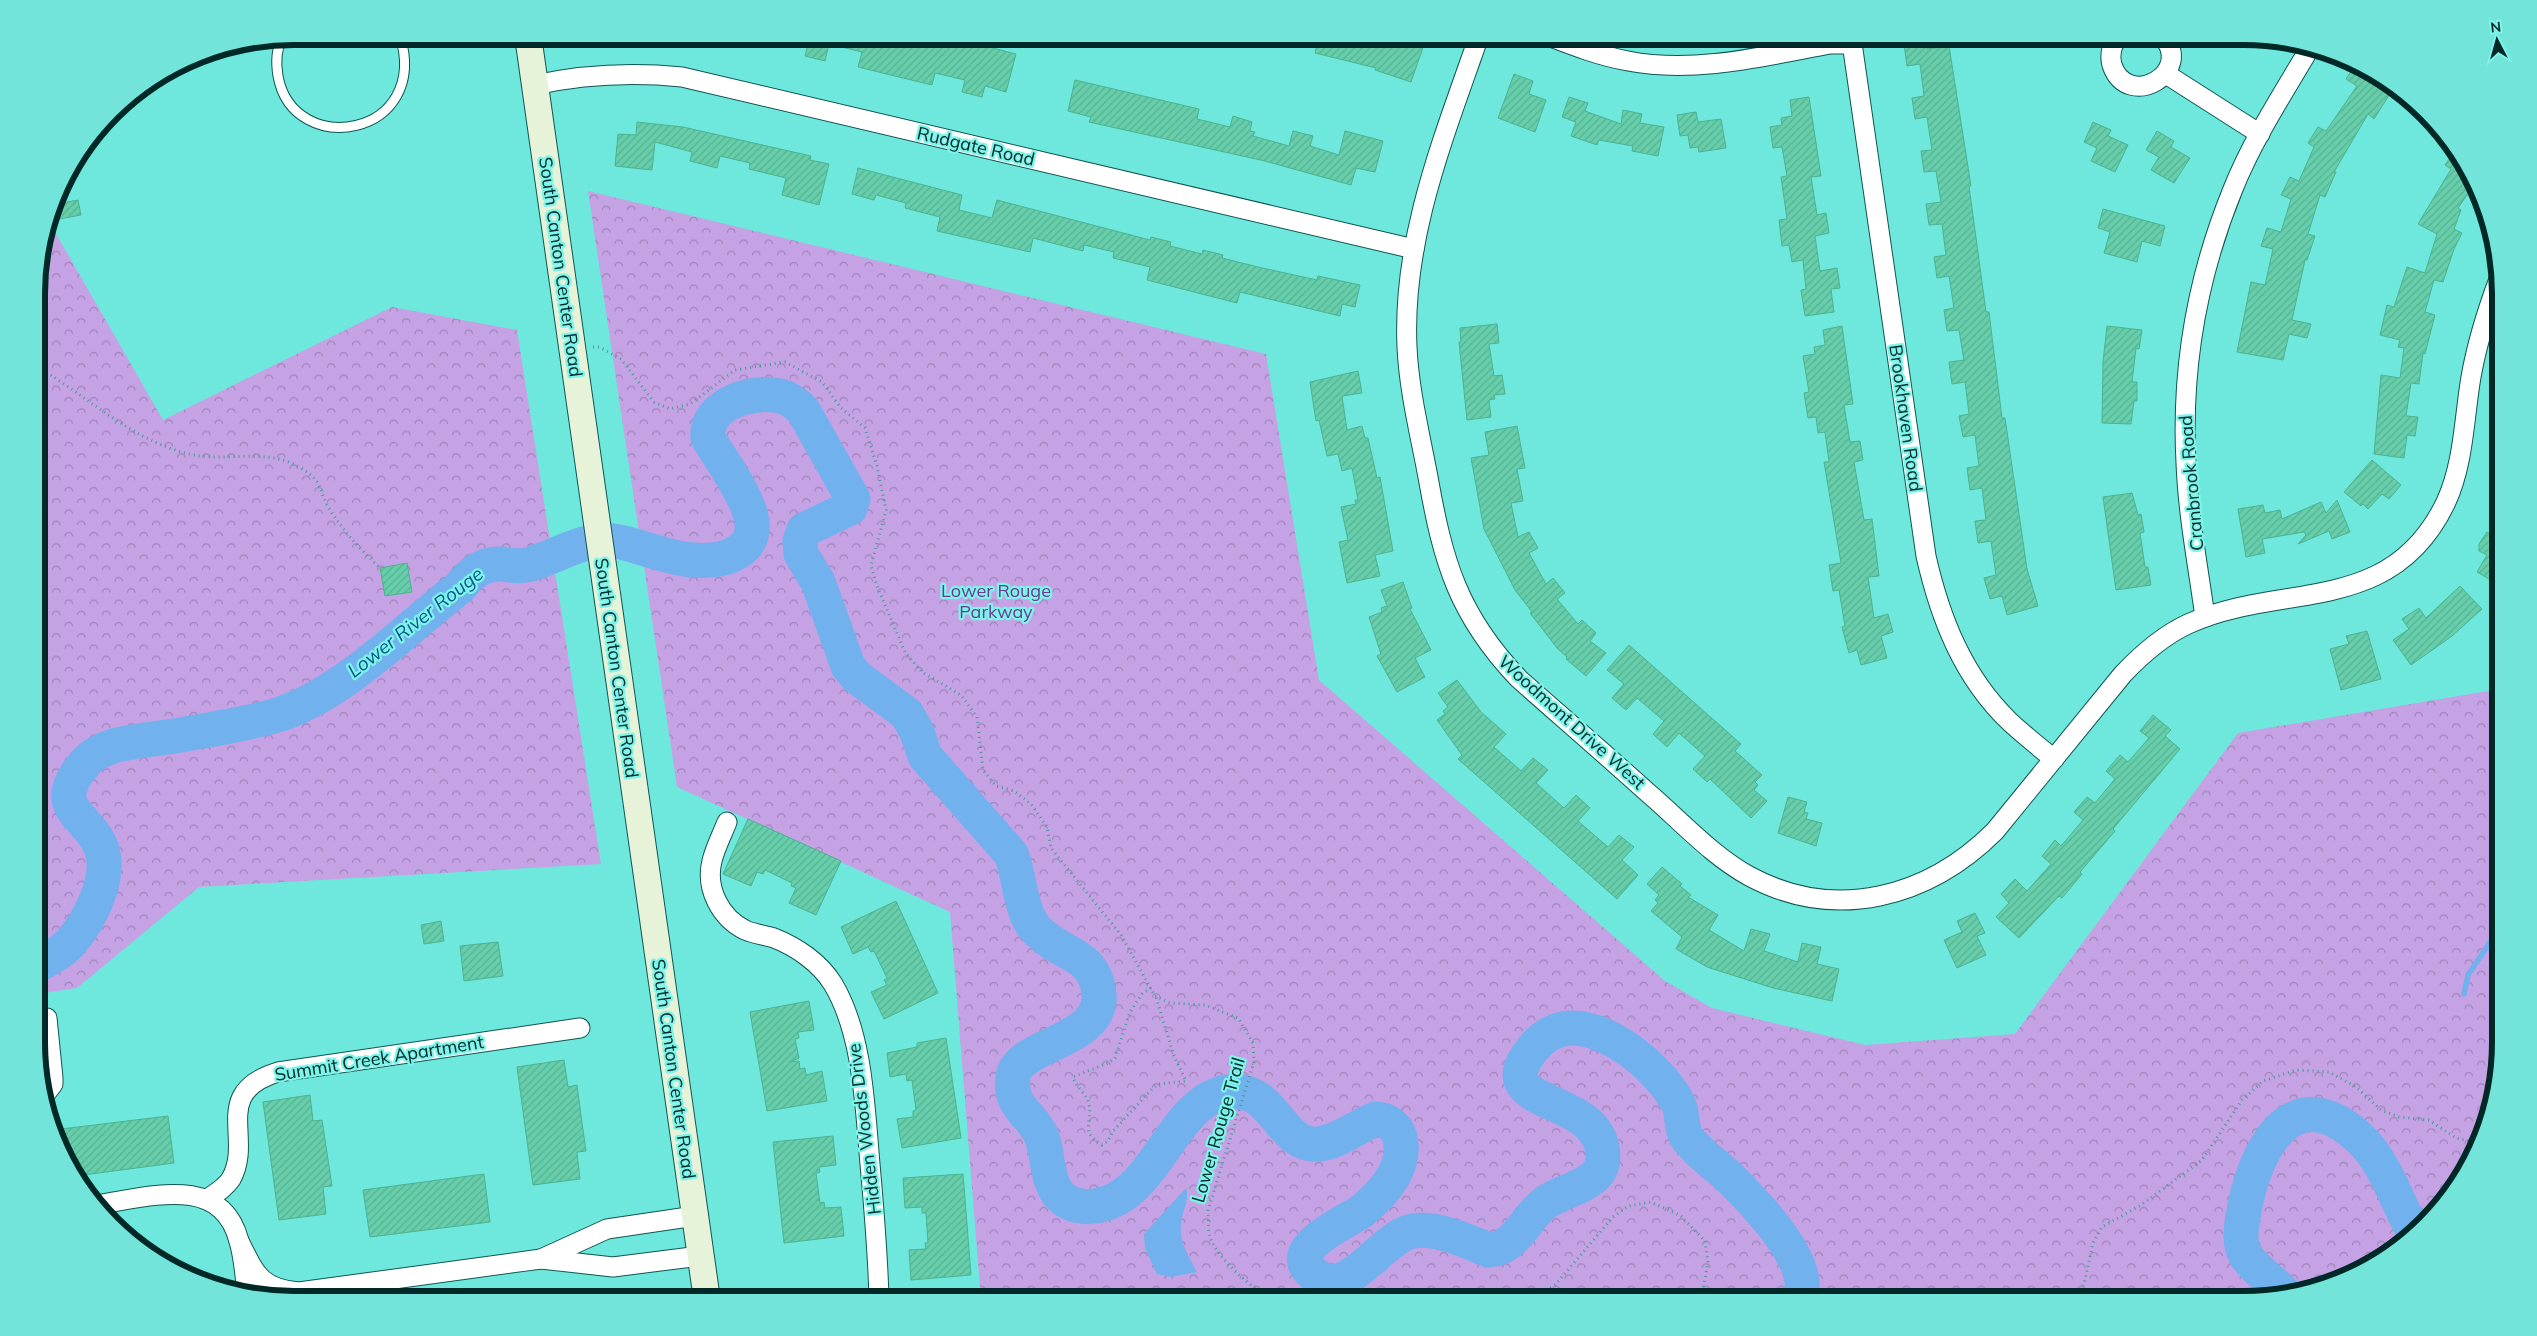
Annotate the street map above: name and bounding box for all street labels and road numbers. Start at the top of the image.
street label: Rudgate Road [915,121,1037,171]
street label: South Canton Center Road [534,156,588,378]
street label: Brookhaven Road [1884,343,1928,493]
street label: Cranbrook Road [2174,414,2208,552]
street label: South Canton Center Road [590,557,644,779]
street label: Woodmont Drive West [1494,650,1650,794]
street label: South Canton Center Road [647,958,701,1180]
street label: Summit Creek Apartment [273,1030,485,1086]
street label: Hidden Woods Drive [842,1042,886,1216]
street label: Lower Rouge Trail [1186,1055,1250,1205]

